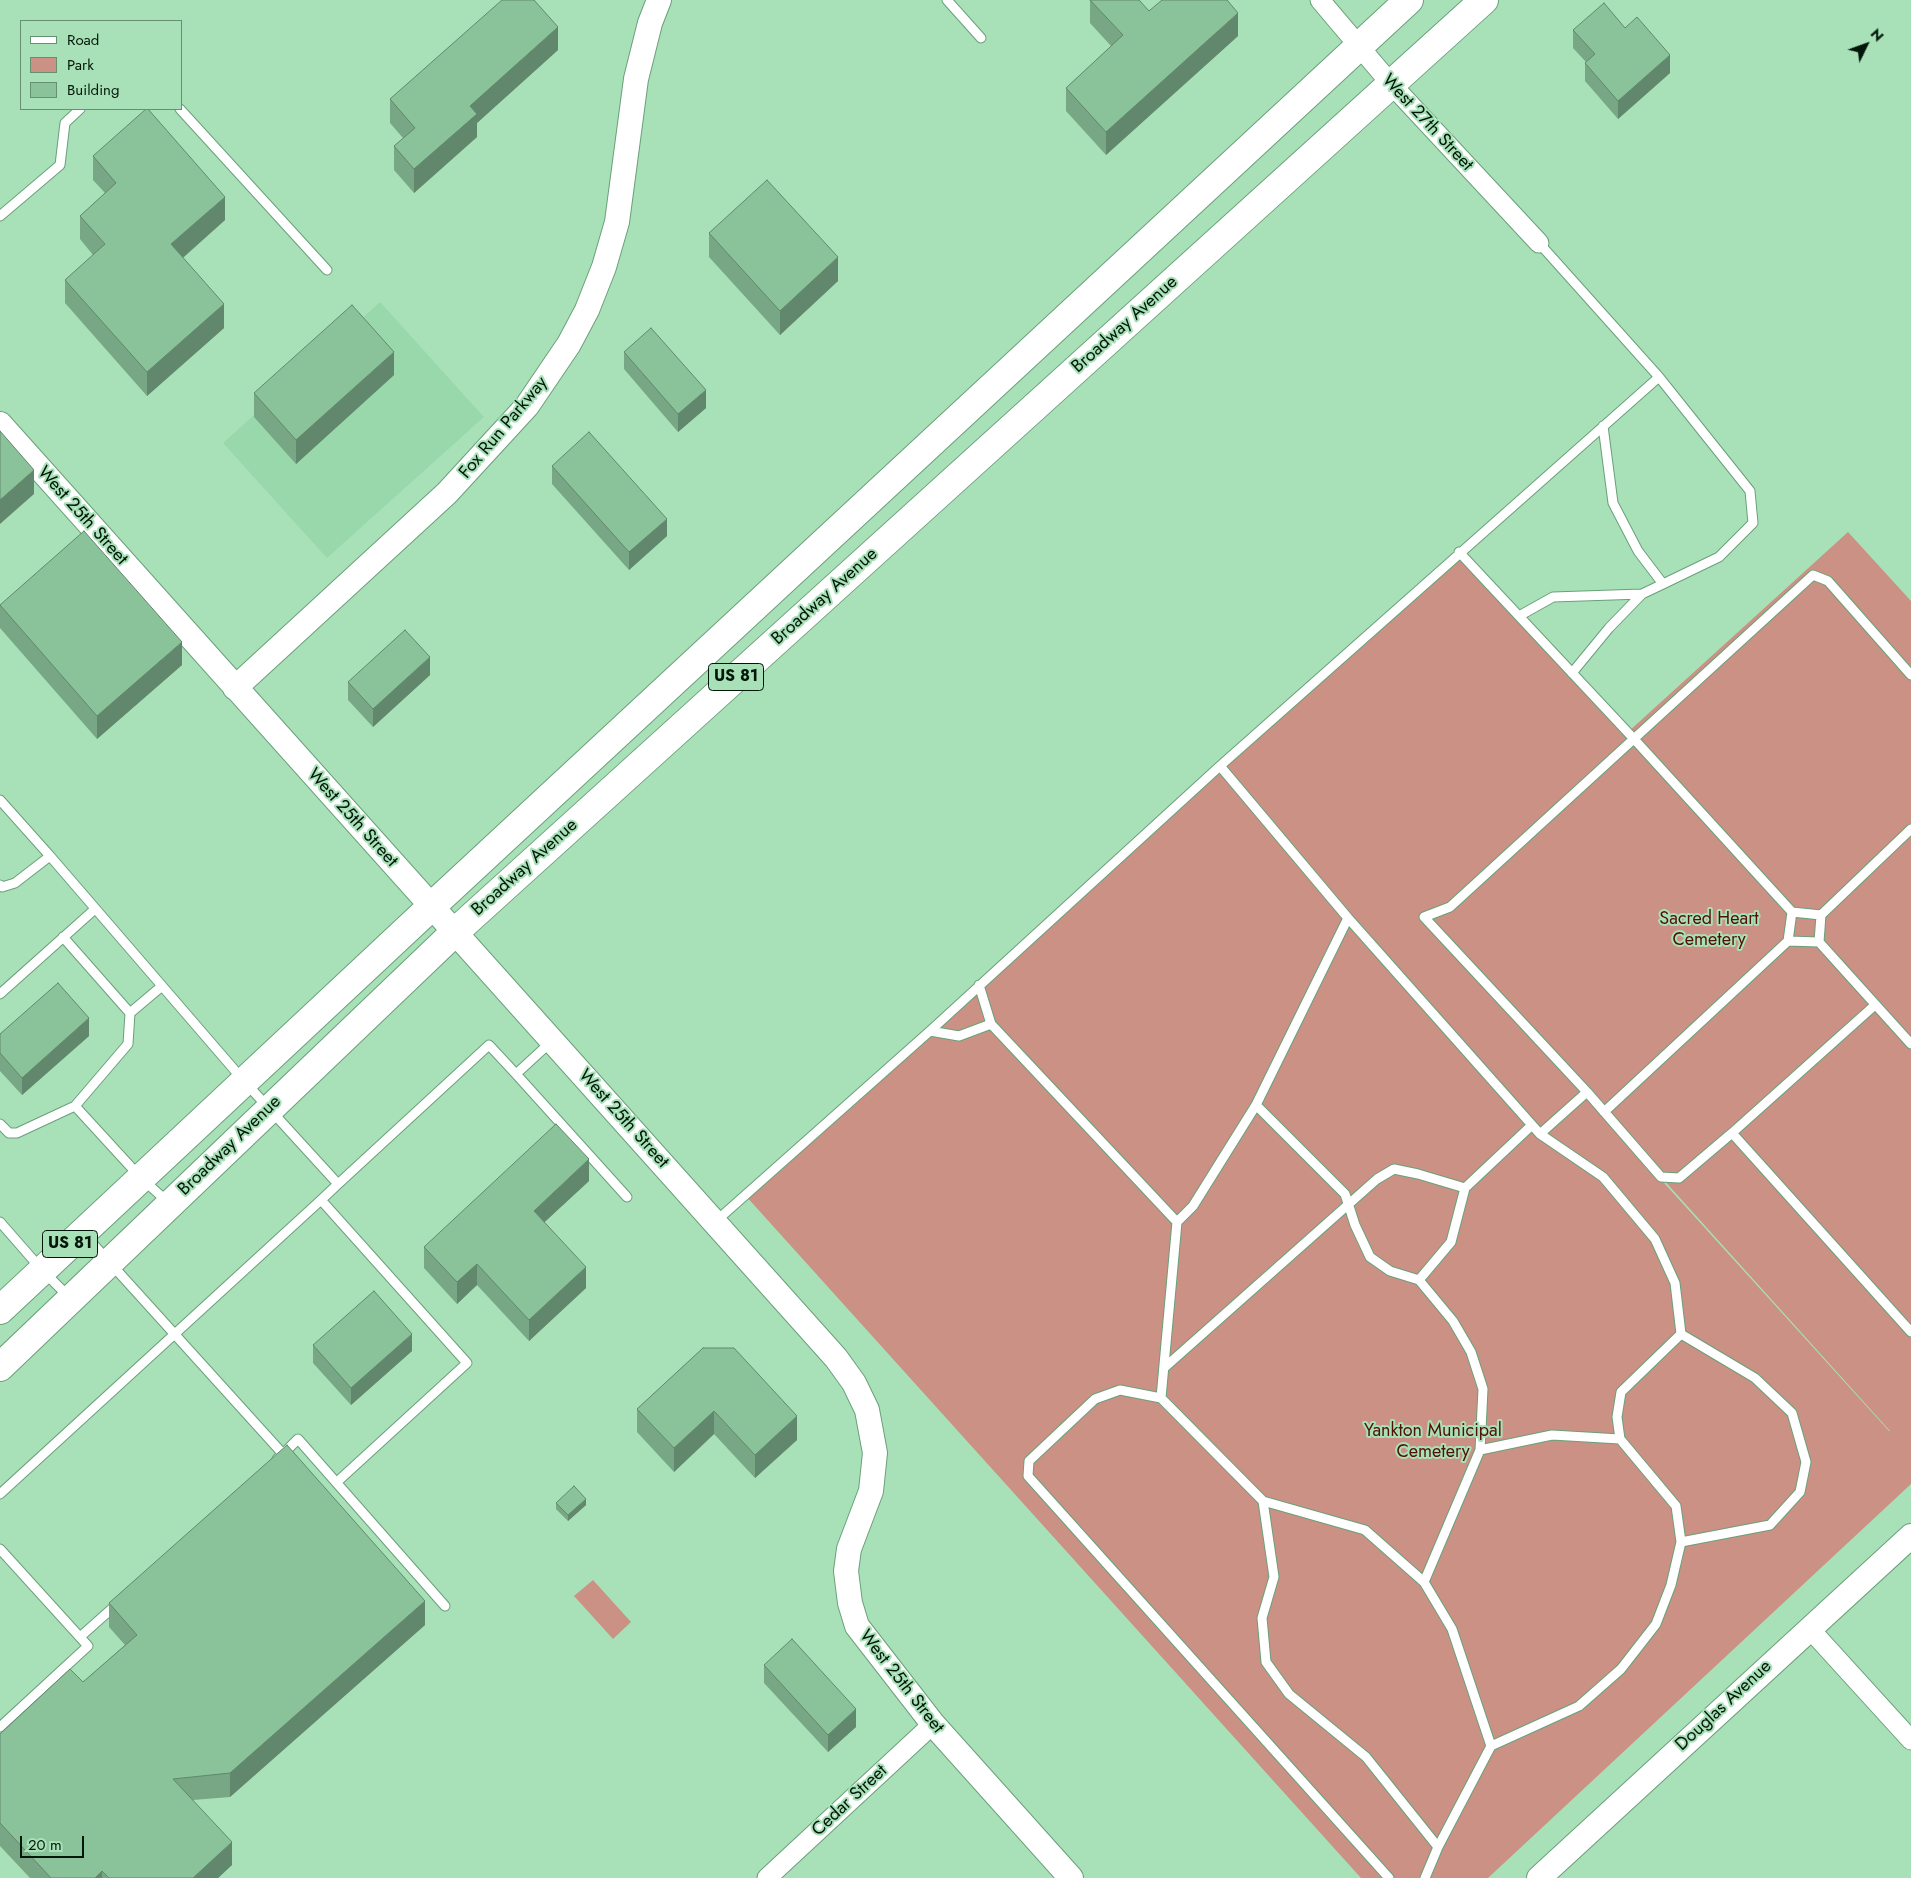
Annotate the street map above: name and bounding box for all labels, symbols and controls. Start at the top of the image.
legend [20,20,182,110]
north arrow [1841,20,1891,70]
text: N [1866,24,1888,46]
text: Road [67,29,99,51]
text: Park [67,54,94,76]
street label: West 27th Street [1377,70,1477,176]
text: Building [67,79,119,101]
street label: Broadway Avenue [1068,272,1182,378]
street label: Fox Run Parkway [455,373,553,483]
street label: West 25th Street [32,462,132,570]
street label: Broadway Avenue [768,544,882,650]
road number: US 81 [708,664,764,690]
street label: West 25th Street [302,764,402,872]
street label: Broadway Avenue [468,815,582,921]
park label: Sacred Heart Cemetery [1659,909,1759,952]
street label: West 25th Street [573,1065,673,1173]
street label: Broadway Avenue [174,1091,286,1201]
road number: US 81 [42,1230,98,1258]
park label: Yankton Municipal Cemetery [1364,1421,1502,1464]
street label: West 25th Street [854,1626,948,1738]
street label: Douglas Avenue [1672,1656,1776,1756]
street label: Cedar Street [808,1761,892,1841]
scale bar [22,1826,86,1858]
text: 20 m [28,1834,62,1856]

